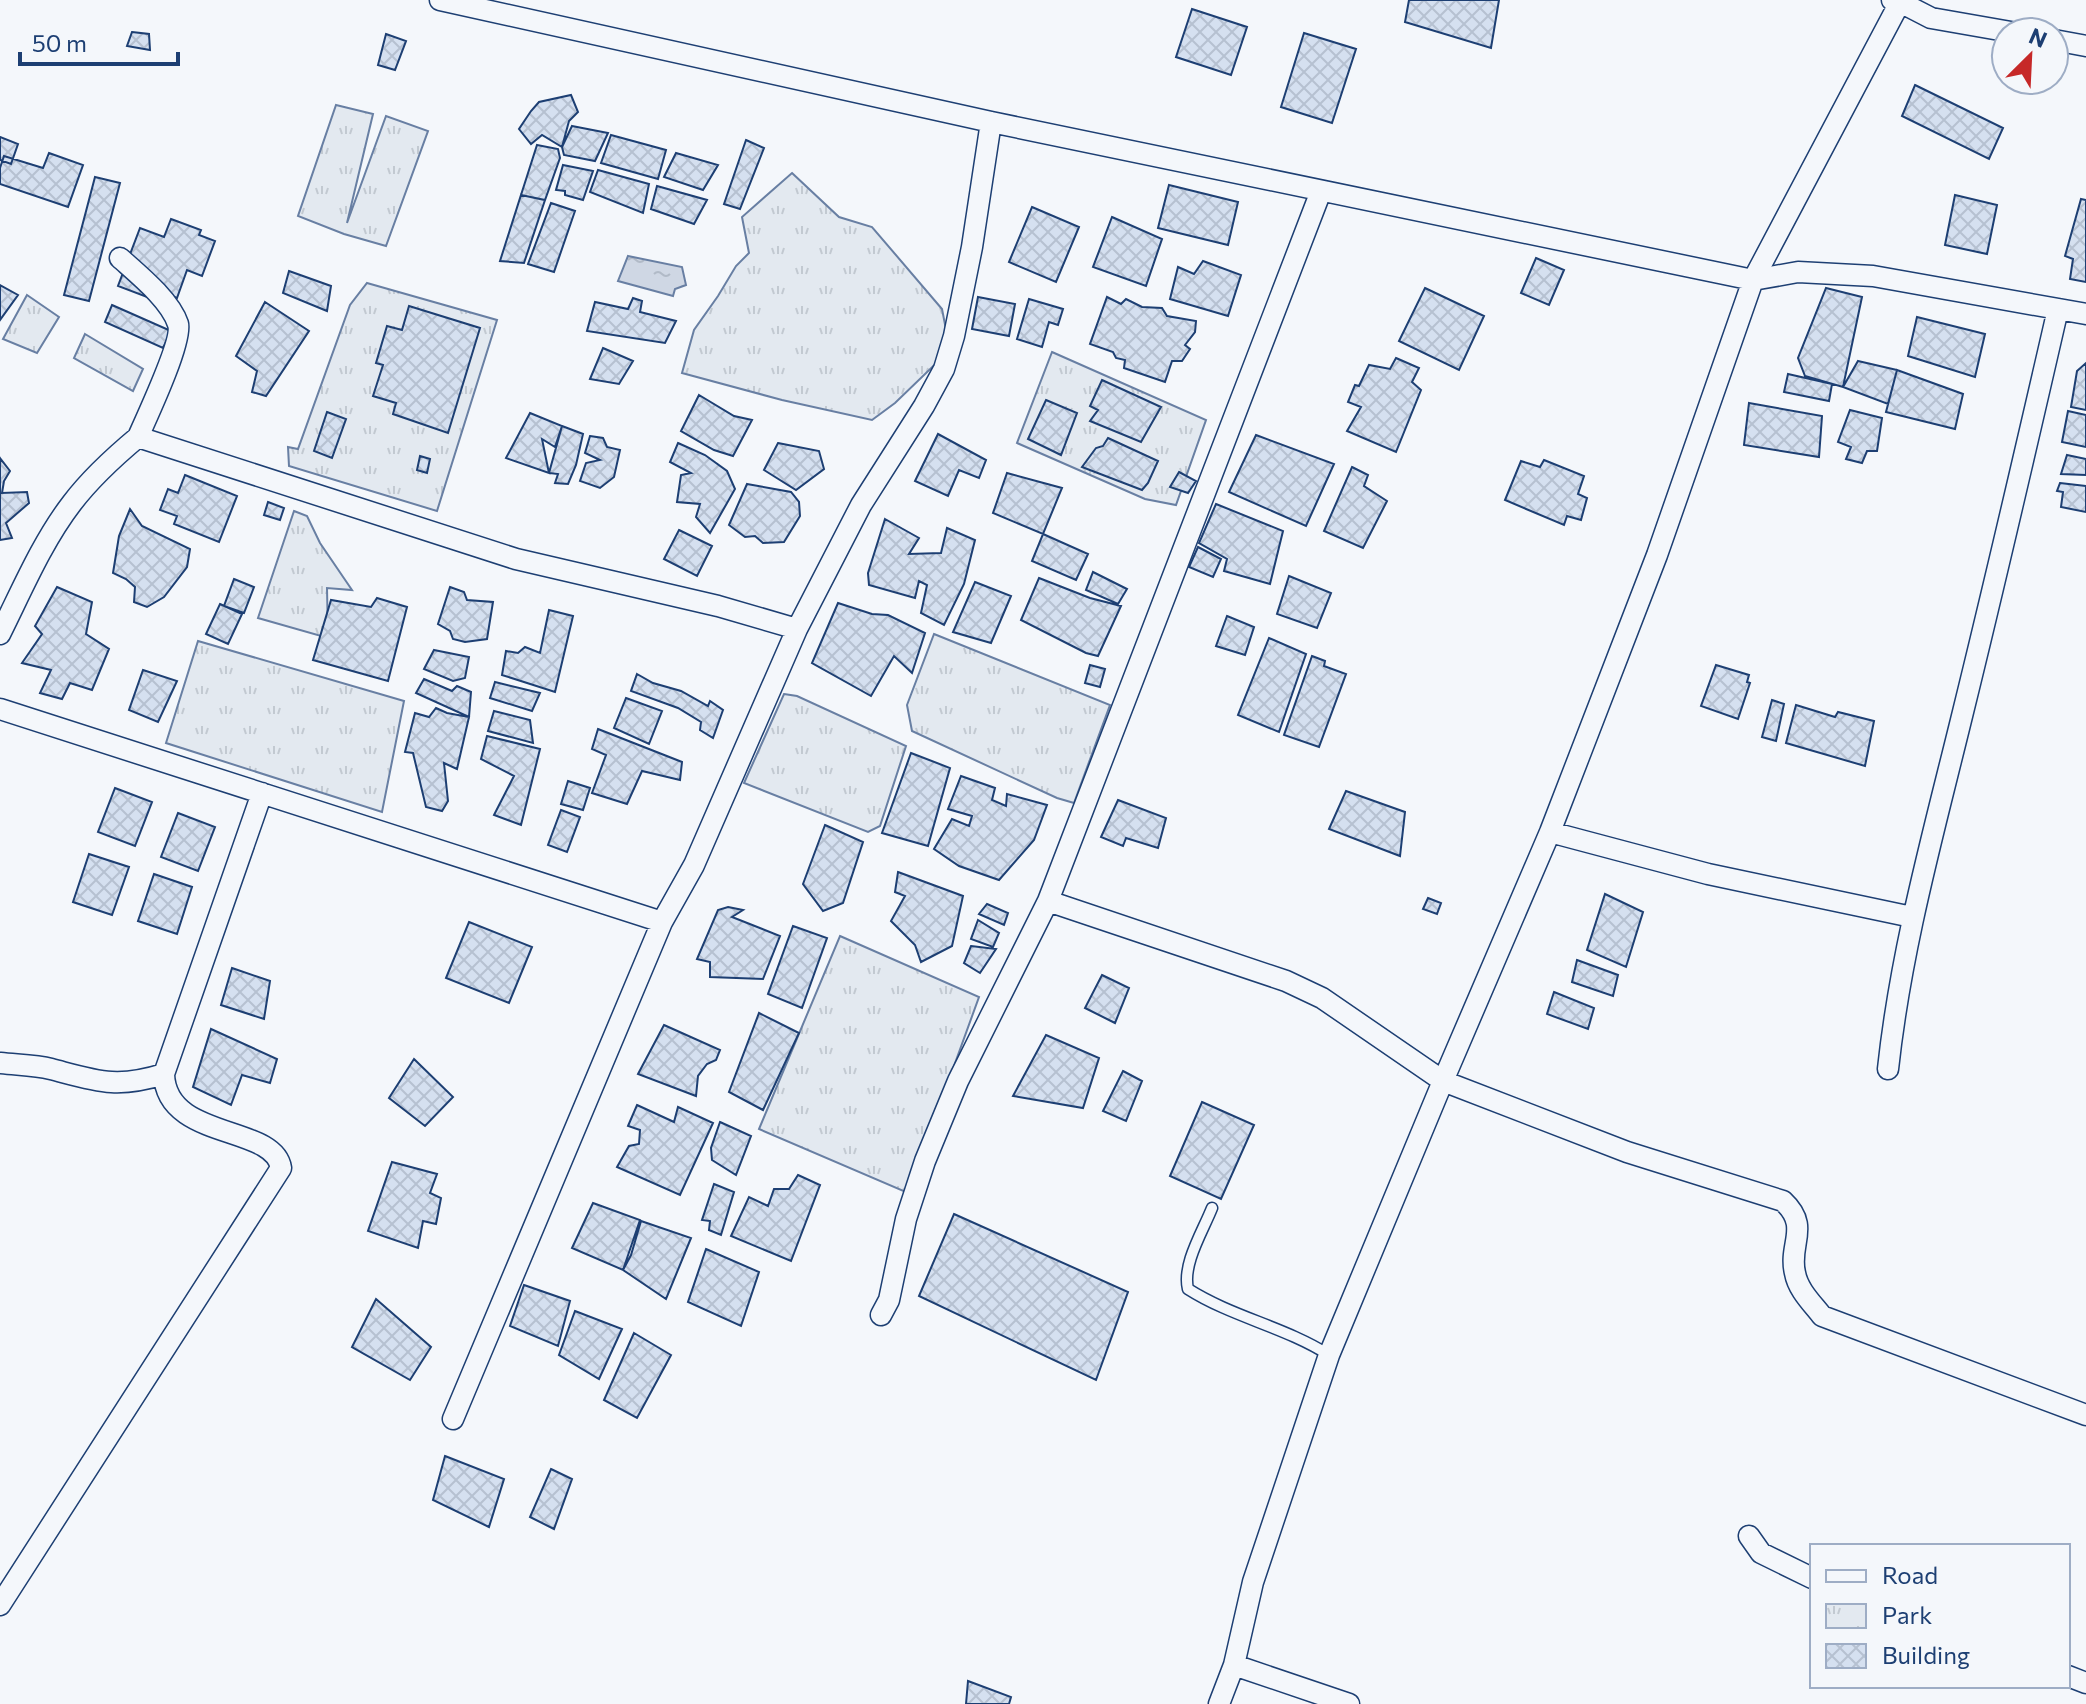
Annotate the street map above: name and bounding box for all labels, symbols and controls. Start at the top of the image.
scale bar [20,16,178,66]
north arrow [1990,16,2070,96]
text: N [2025,22,2051,53]
text: 50 m [32,28,87,57]
legend [1810,1544,2070,1688]
text: Road [1882,1560,1938,1589]
text: Park [1882,1600,1932,1629]
text: Building [1882,1640,1970,1669]

